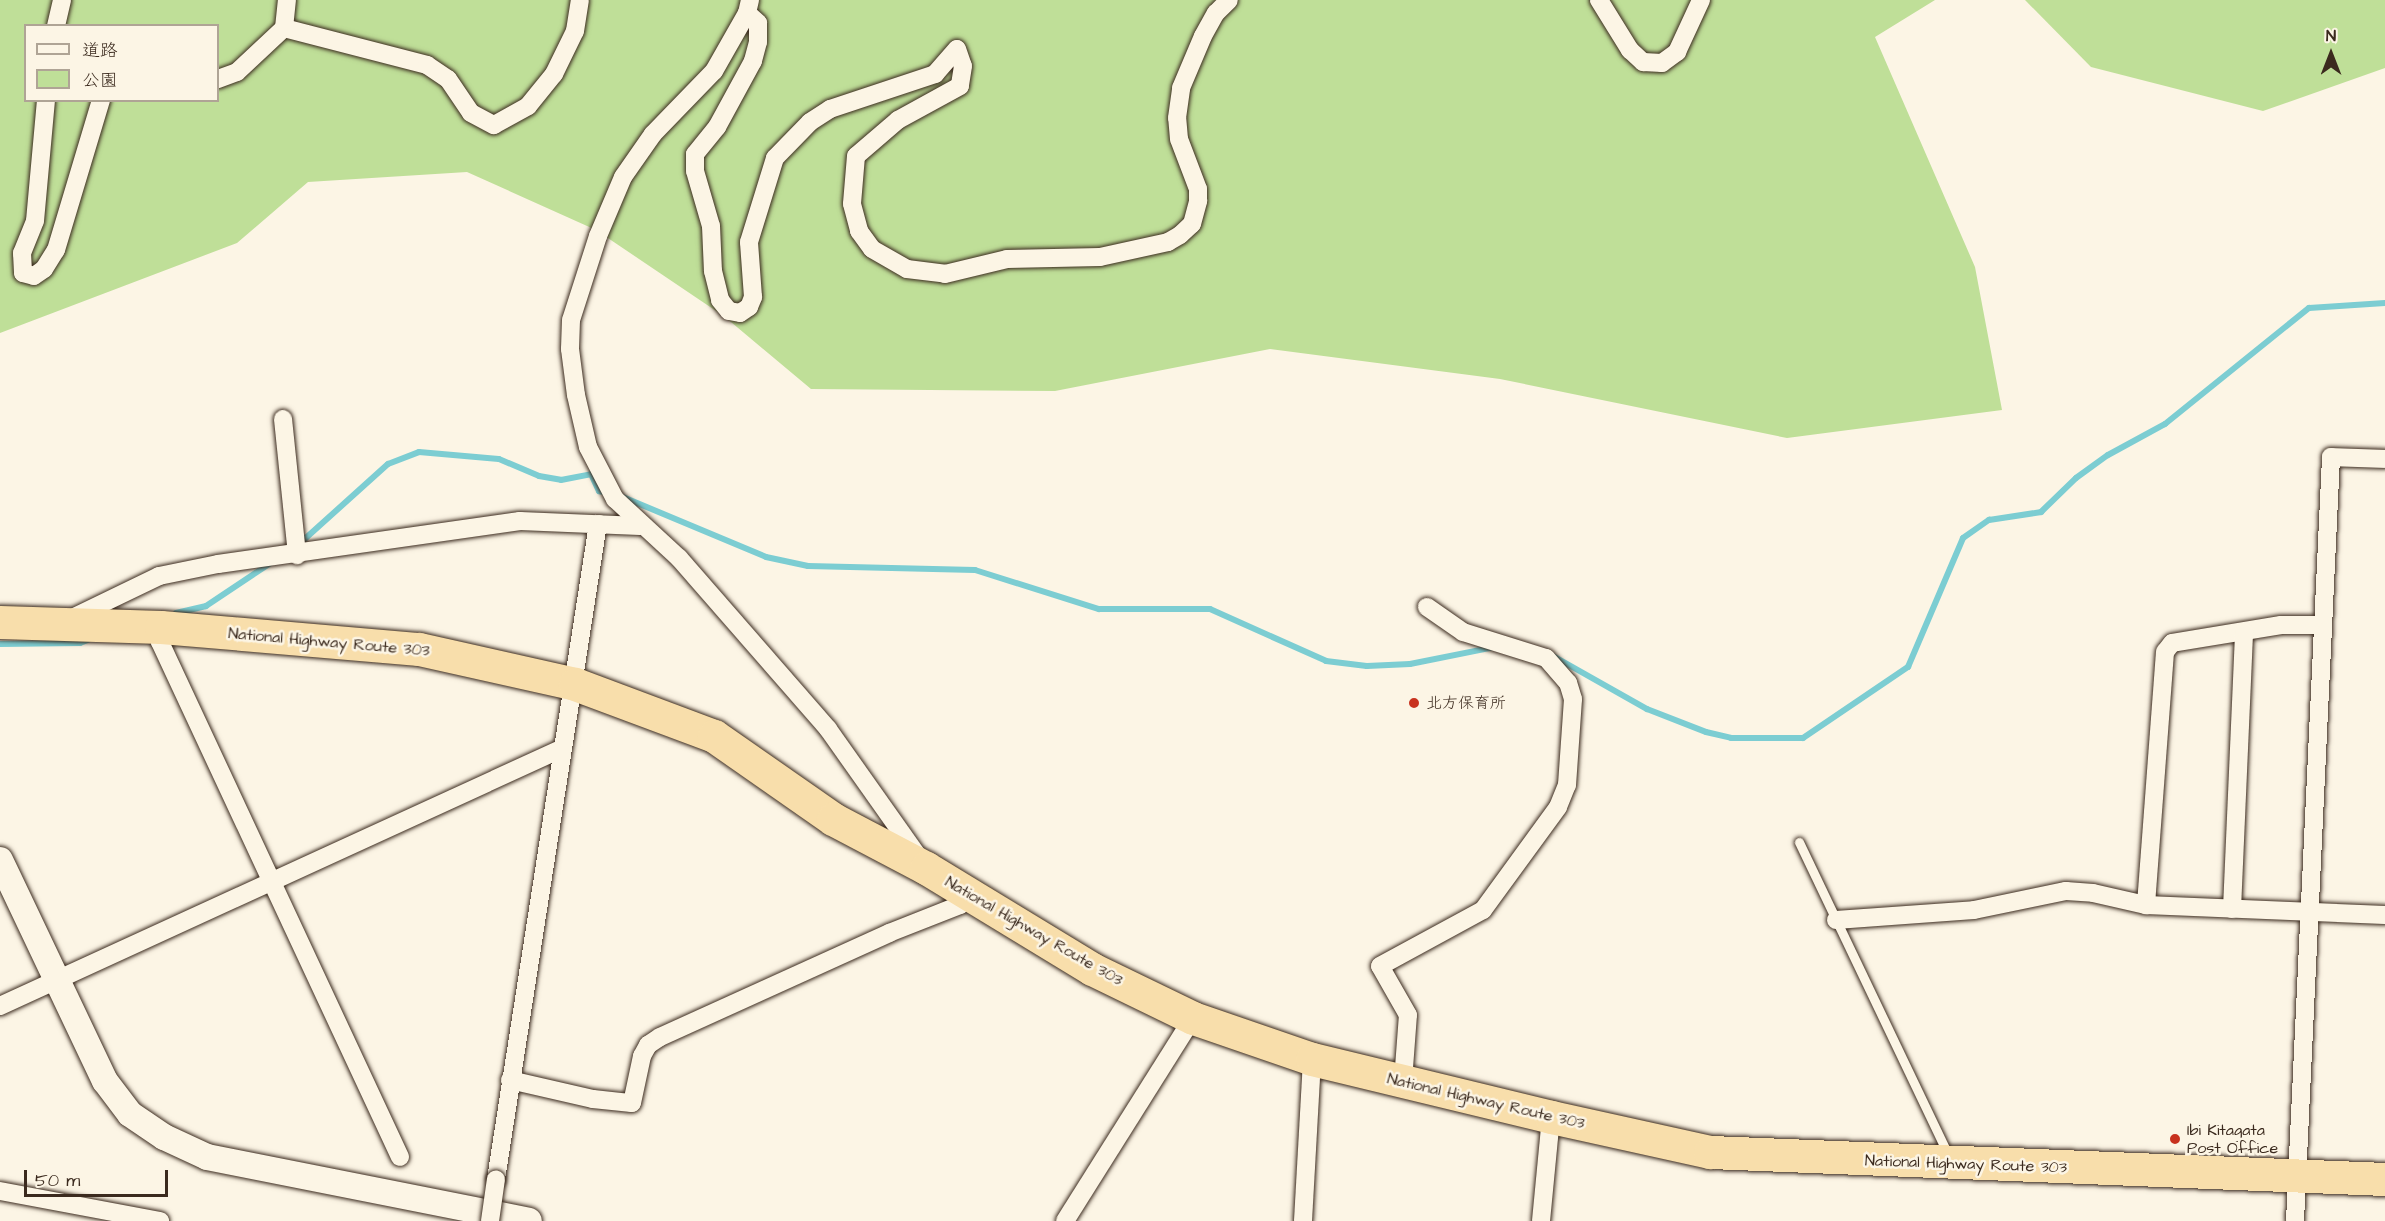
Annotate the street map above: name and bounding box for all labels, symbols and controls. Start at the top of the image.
legend [24,24,219,102]
north arrow [2301,24,2361,84]
text: N [2326,25,2336,47]
text: 道路 [82,38,118,63]
text: 公園 [82,68,118,93]
street label: National Highway Route 303 [227,624,431,660]
place label: 北方保育所 [1426,693,1506,713]
marker: 北方保育所 [1407,696,1421,710]
street label: National Highway Route 303 [942,872,1126,990]
street label: National Highway Route 303 [1385,1069,1587,1133]
place label: Ibi Kitagata Post Office [2187,1120,2278,1158]
marker: Ibi Kitagata Post Office [2168,1132,2182,1146]
street label: National Highway Route 303 [1865,1151,2067,1177]
scale bar [27,1158,171,1196]
text: 50 m [35,1168,80,1193]

